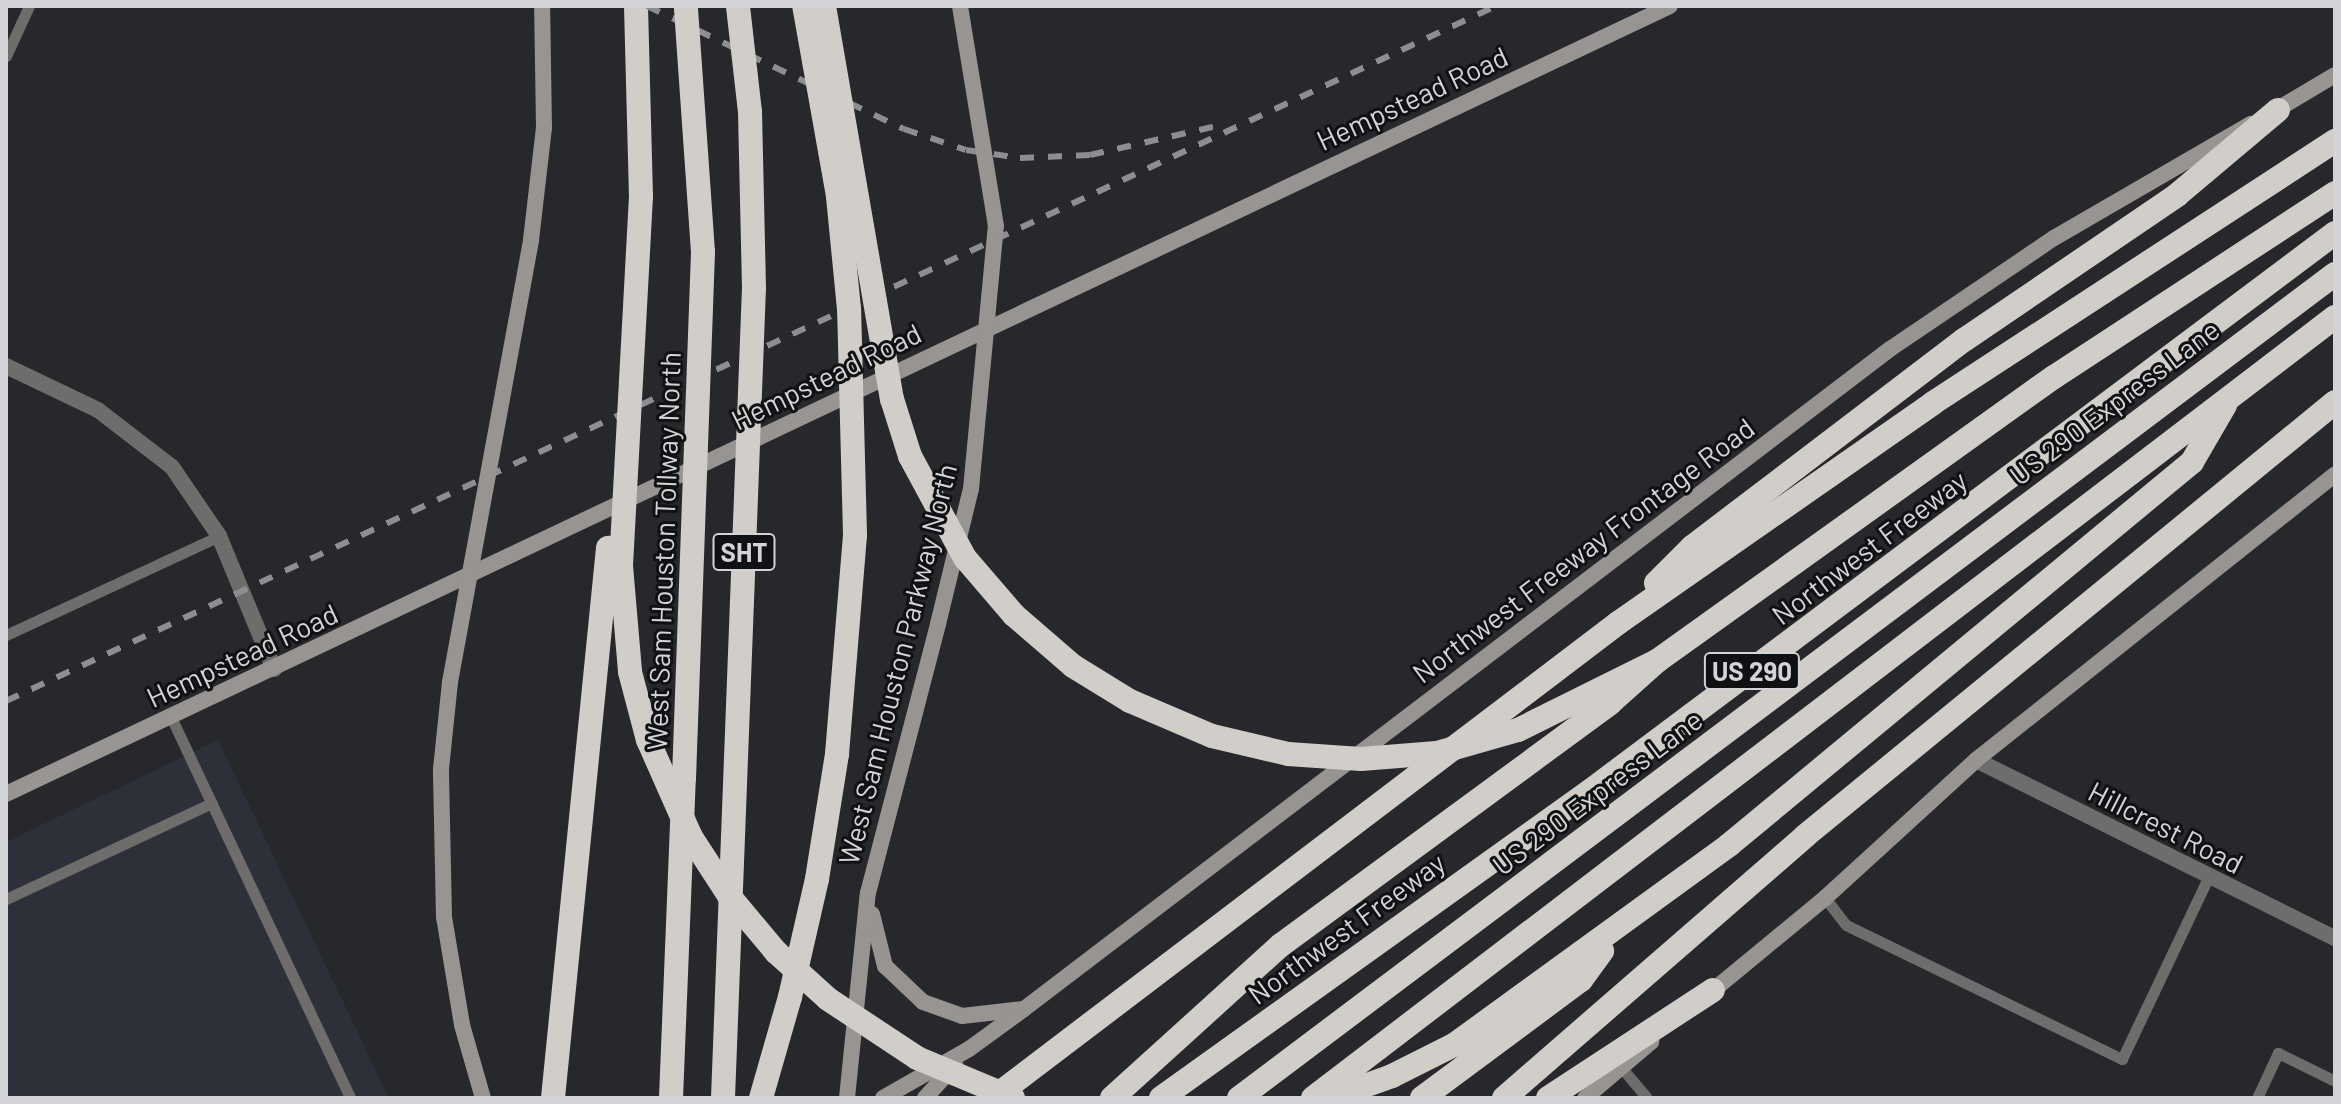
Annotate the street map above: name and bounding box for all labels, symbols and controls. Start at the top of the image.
street label: Hempstead Road [1311,39,1513,157]
street label: US 290 Express Lane [2003,312,2225,492]
street label: Hempstead Road [726,316,926,436]
street label: West Sam Houston Tollway North [639,351,687,751]
street label: Northwest Freeway Frontage Road [1406,411,1760,689]
street label: West Sam Houston Parkway North [831,460,963,868]
street label: Northwest Freeway [1765,463,1973,631]
road number: SHT [712,530,776,574]
street label: Hempstead Road [141,596,343,714]
road number: US 290 [1702,649,1802,693]
street label: US 290 Express Lane [1486,702,1708,882]
street label: Hillcrest Road [2083,774,2249,880]
street label: Northwest Freeway [1241,845,1451,1011]

